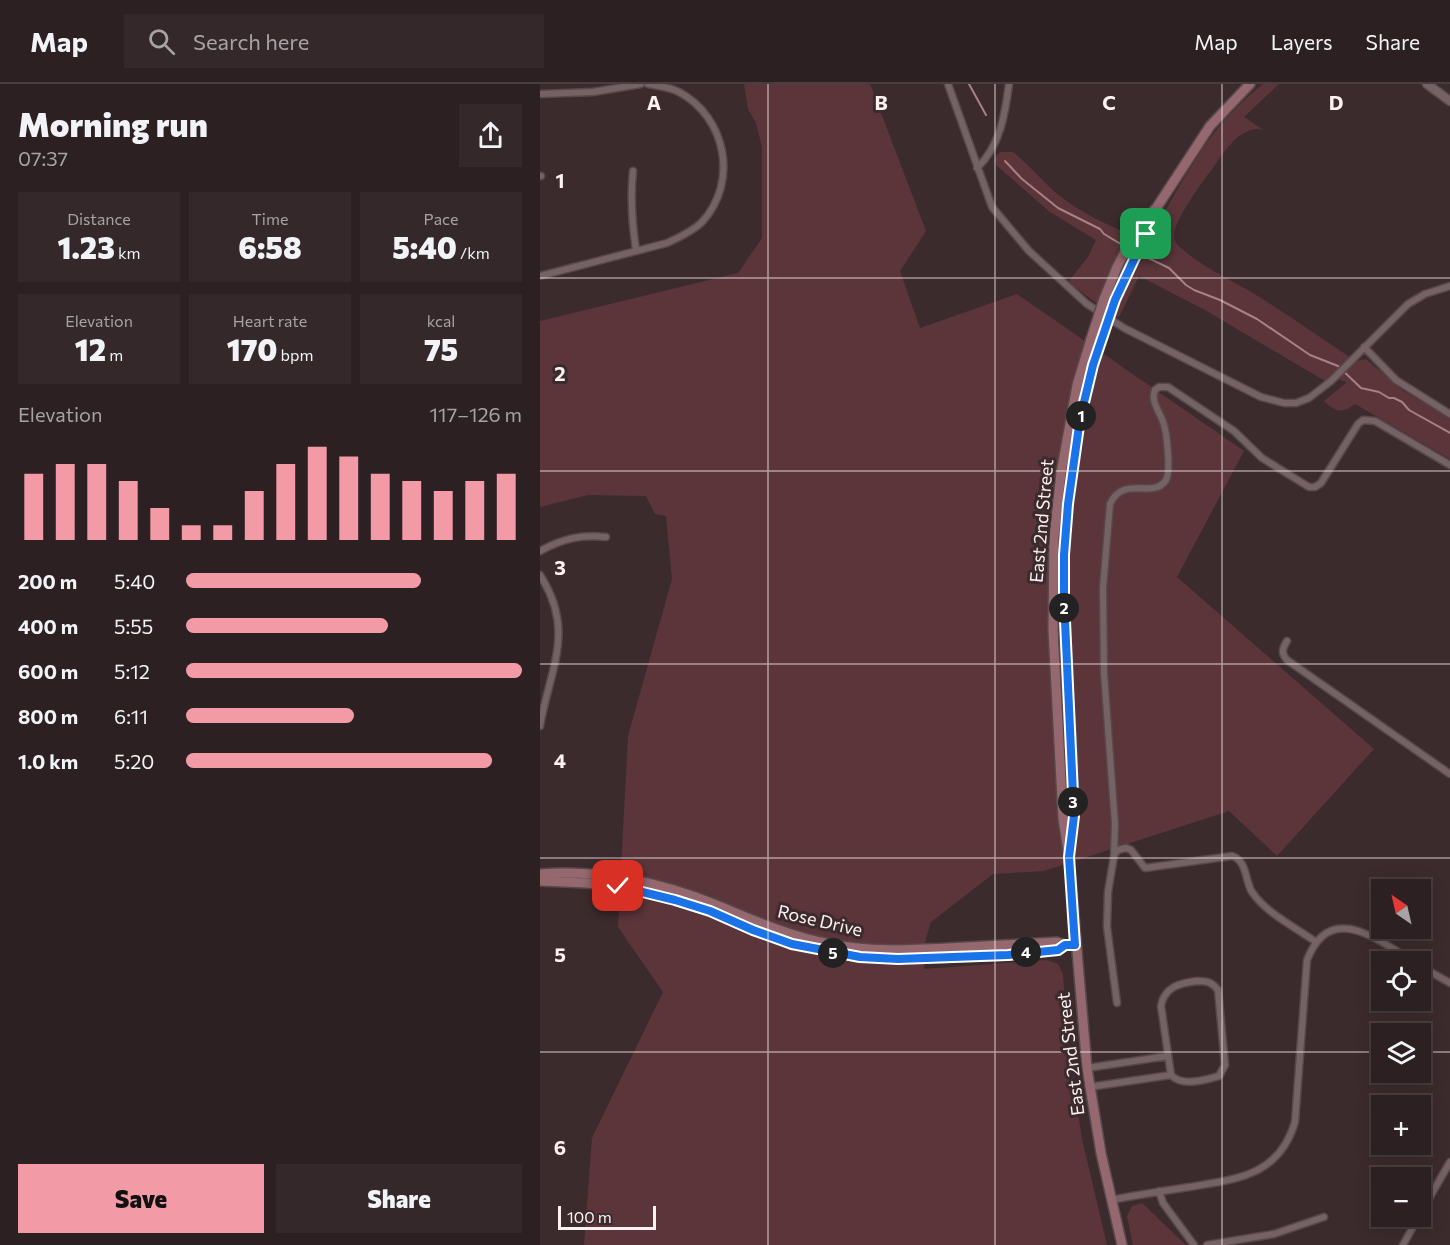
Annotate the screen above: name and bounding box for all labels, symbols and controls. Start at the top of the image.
search box [124,14,544,68]
text: Map [30,24,88,58]
icon: search [145,25,178,58]
text: Search here [193,28,309,55]
text: Map [1194,29,1238,54]
text: Layers [1271,29,1333,54]
text: Share [1366,29,1420,54]
text: A [647,90,661,114]
text: B [874,90,888,114]
text: C [1102,90,1116,114]
text: D [1329,90,1343,114]
text: Morning run [18,103,208,144]
button: share [459,104,522,167]
text: 07:37 [18,146,68,170]
text: 1 [555,168,565,192]
pin [1120,208,1171,259]
text: Distance [67,209,131,228]
text: Time [252,209,288,228]
text: Pace [424,209,458,228]
icon: arrive [1129,217,1162,250]
text: 1.23 [57,228,115,265]
text: 6:58 [238,228,302,265]
text: 5:40 [392,228,457,265]
text: km [115,243,141,262]
text: /km [457,243,490,262]
text: Elevation [65,311,133,330]
text: Heart rate [233,311,307,330]
text: kcal [427,311,455,330]
text: 12 [75,330,106,367]
text: 170 [227,330,277,367]
text: 75 [424,330,458,367]
text: m [106,345,123,364]
text: bpm [277,345,313,364]
text: 2 [554,361,566,385]
pin: 1 [1066,401,1096,431]
text: Elevation [18,402,103,426]
text: 117–126 m [430,402,522,426]
text: 1 [1077,406,1085,425]
street label: East 2nd Street [1025,458,1057,584]
text: 3 [554,555,566,579]
text: 200 m [18,569,77,593]
text: 5:40 [114,569,155,593]
pin: 2 [1049,593,1079,623]
text: 2 [1059,598,1069,617]
text: 400 m [18,614,78,638]
text: 5:55 [114,614,153,638]
text: 600 m [18,659,78,683]
text: 5:12 [114,659,150,683]
text: 800 m [18,704,78,728]
text: 6:11 [114,704,148,728]
text: 4 [554,748,566,772]
text: 1.0 km [18,749,78,773]
text: 5:20 [114,749,154,773]
pin: 3 [1058,787,1088,817]
text: 3 [1068,792,1078,811]
pin [592,860,643,911]
icon: check [601,869,634,902]
north arrow [1371,879,1431,939]
map controls [1371,879,1431,1227]
street label: Rose Drive [776,900,865,940]
pin: 4 [1011,937,1041,967]
pin: 5 [818,938,848,968]
text: 5 [554,942,566,966]
text: 4 [1021,942,1031,961]
text: 5 [828,943,838,962]
button: locate [1371,951,1431,1011]
street label: East 2nd Street [1052,991,1088,1117]
button: layers [1371,1023,1431,1083]
button: + [1371,1095,1431,1155]
text: 6 [554,1135,566,1159]
button: Save [18,1164,264,1233]
button: Share [276,1164,522,1233]
button: − [1371,1167,1431,1227]
scale bar [558,1203,656,1230]
text: 100 m [567,1207,612,1226]

